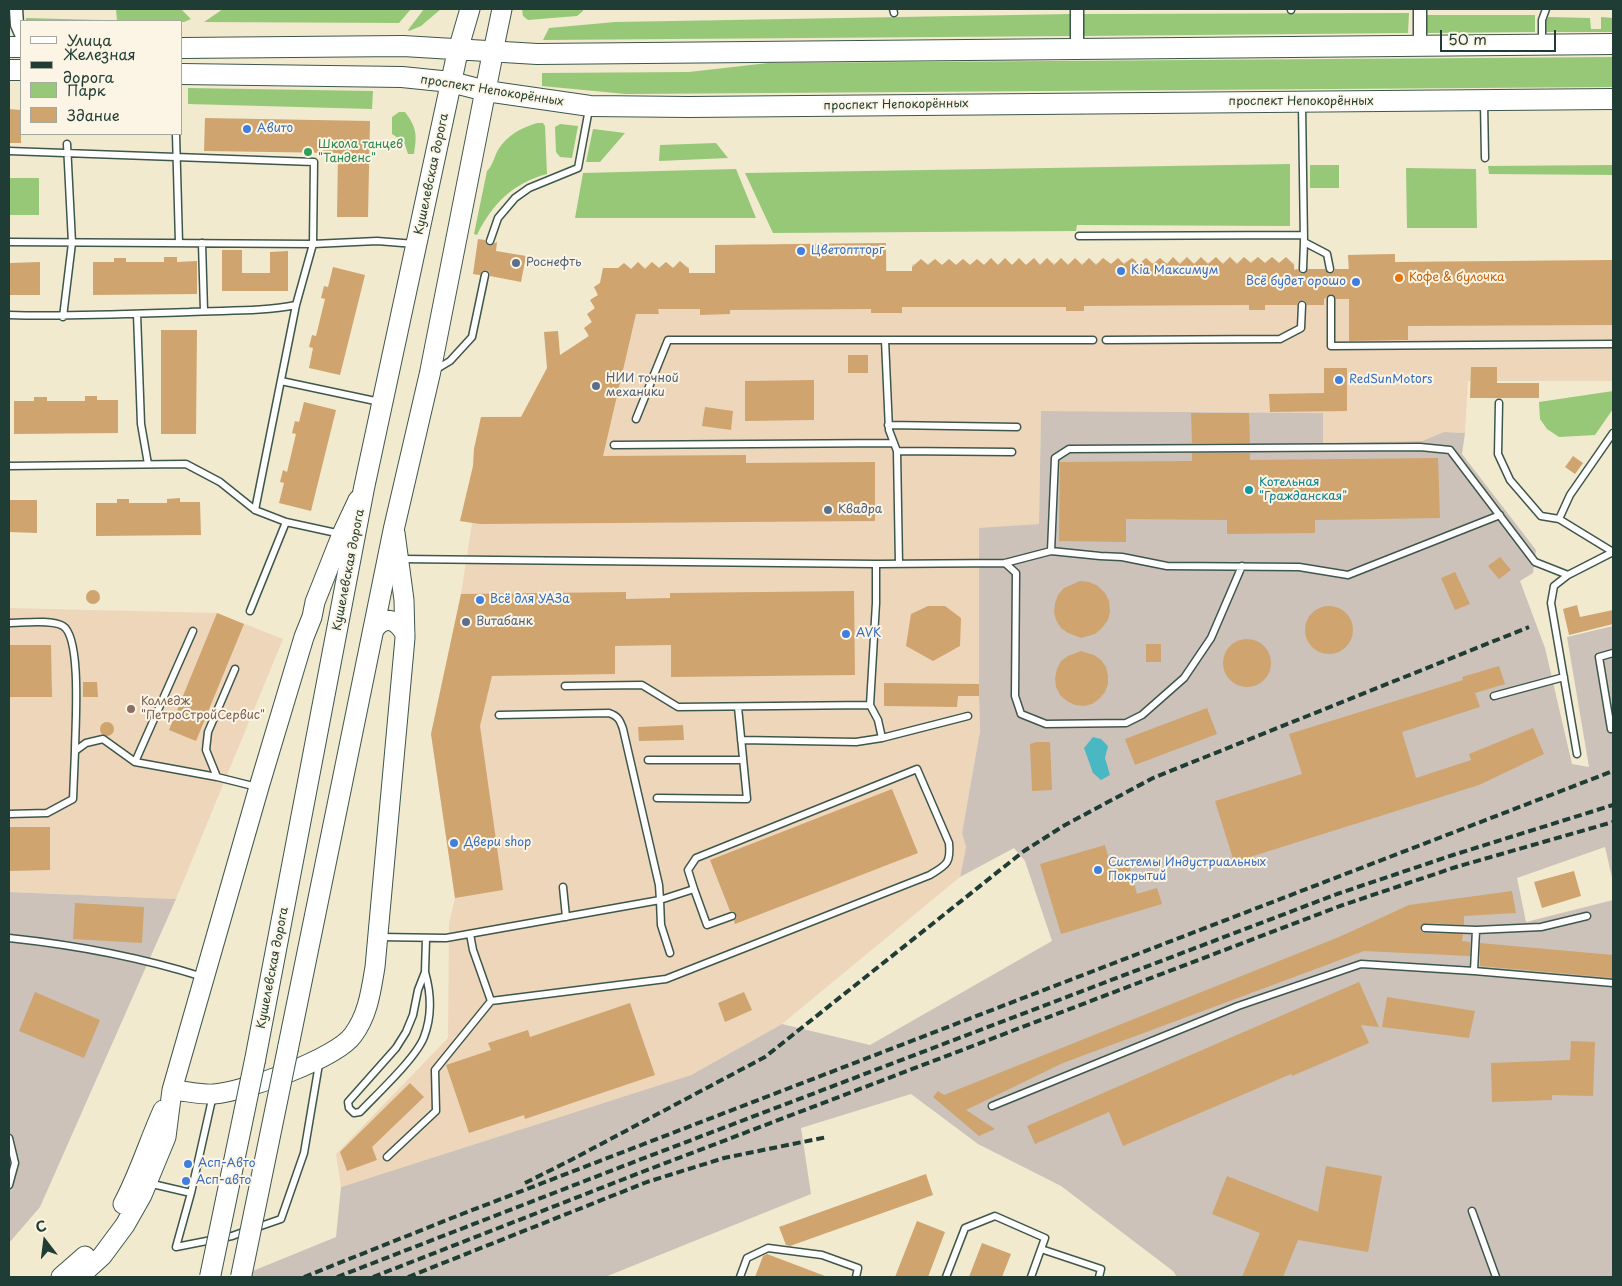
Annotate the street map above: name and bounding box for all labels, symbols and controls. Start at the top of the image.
legend [20,20,182,135]
scale bar [1442,20,1558,52]
text: 50 m [1448,27,1487,50]
text: Улица [67,28,112,51]
text: Железная дорога [63,42,136,88]
street label: проспект Непокорённых [419,73,565,109]
text: Парк [67,78,106,101]
street label: проспект Непокорённых [1229,95,1373,109]
street label: проспект Непокорённых [823,97,969,113]
text: Здание [67,103,120,126]
street label: Кушелевская дорога [412,112,452,236]
place label: Авито [257,122,293,136]
marker: Авито [241,123,253,135]
place label: Школа танцев "Танденс" [318,138,403,166]
marker: Школа танцев "Танденс" [302,146,314,158]
place label: Цветоптторг [811,244,884,258]
marker: Цветоптторг [795,245,807,257]
place label: Роснефть [526,256,581,270]
marker: Роснефть [510,257,522,269]
place label: Kia Максимум [1131,264,1218,278]
marker: Kia Максимум [1115,265,1127,277]
place label: Кофе & булочка [1409,271,1505,285]
marker: Кофе & булочка [1393,272,1405,284]
place label: Всё будет орошо [1246,275,1346,289]
marker: Всё будет орошо [1350,276,1362,288]
place label: НИИ точной механики [606,372,679,400]
place label: RedSunMotors [1349,373,1433,387]
marker: RedSunMotors [1333,374,1345,386]
marker: НИИ точной механики [590,380,602,392]
place label: Котельная "Гражданская" [1259,476,1347,504]
marker: Котельная "Гражданская" [1243,484,1255,496]
place label: Квадра [838,503,882,517]
marker: Квадра [822,504,834,516]
street label: Кушелевская дорога [330,508,368,632]
place label: Всё для УАЗа [490,593,570,607]
marker: Всё для УАЗа [474,594,486,606]
place label: Витабанк [476,615,533,629]
marker: Витабанк [460,616,472,628]
place label: AVK [856,627,881,641]
marker: AVK [840,628,852,640]
place label: Колледж "ПетроСтройСервис" [141,695,265,723]
marker: Колледж "ПетроСтройСервис" [125,703,137,715]
place label: Двери shop [464,836,531,850]
marker: Двери shop [448,837,460,849]
place label: Системы Индустриальных Покрытий [1108,856,1266,884]
marker: Системы Индустриальных Покрытий [1092,864,1104,876]
street label: Кушелевская дорога [254,906,292,1030]
place label: Асп-Авто [198,1157,255,1171]
marker: Асп-Авто [182,1158,194,1170]
place label: Асп-авто [196,1174,251,1188]
marker: Асп-авто [180,1175,192,1187]
text: С [33,1215,49,1238]
north arrow [20,1216,70,1266]

